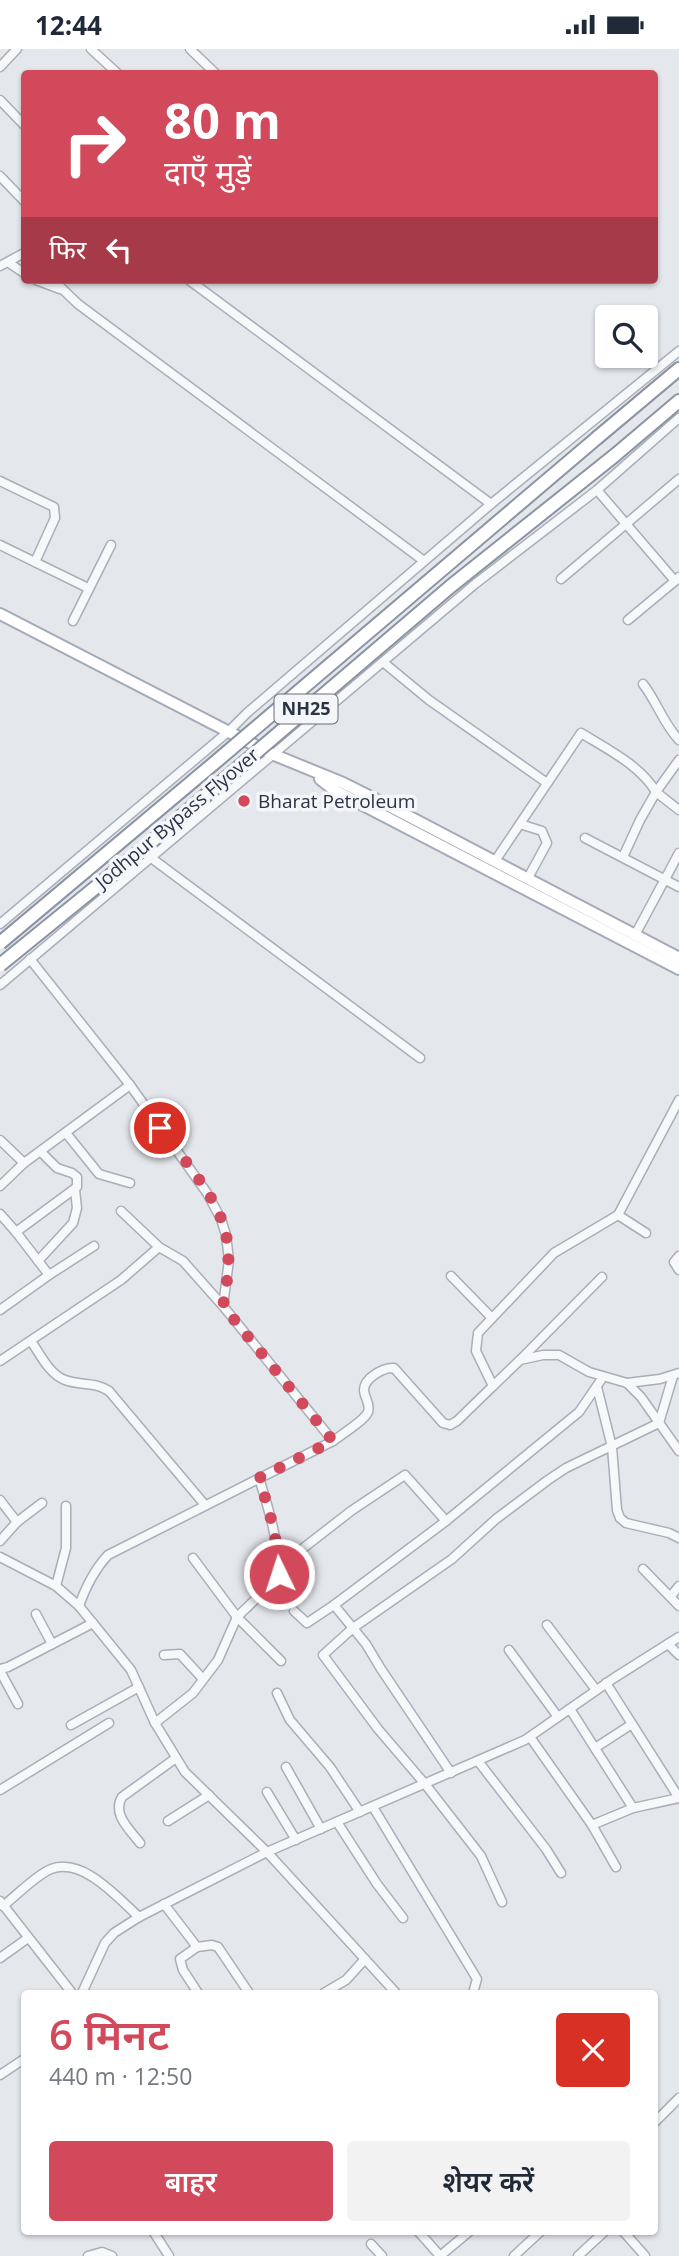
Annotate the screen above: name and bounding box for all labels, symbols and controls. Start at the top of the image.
text: 12:44 [35,7,102,43]
text: 80 m [164,87,281,153]
icon: right [49,98,140,189]
text: दाएँ मुड़ें [164,150,252,193]
text: फिर [49,231,86,267]
icon: left [100,231,138,269]
map controls [595,305,658,368]
button: search [595,305,658,368]
road number: NH25 [274,695,338,723]
street label: Jodhpur Bypass Flyover [88,742,265,896]
place label: Bharat Petroleum [258,788,415,814]
marker: Bharat Petroleum [236,793,252,809]
pin [130,1098,190,1158]
icon: arrive [141,1109,179,1147]
position arrow [242,1537,316,1611]
text: 6 मिनट [49,2005,169,2062]
button: close [556,2013,630,2087]
text: 440 m · 12:50 [49,2060,192,2092]
button: बाहर [49,2141,333,2221]
button: शेयर करें [347,2141,630,2221]

